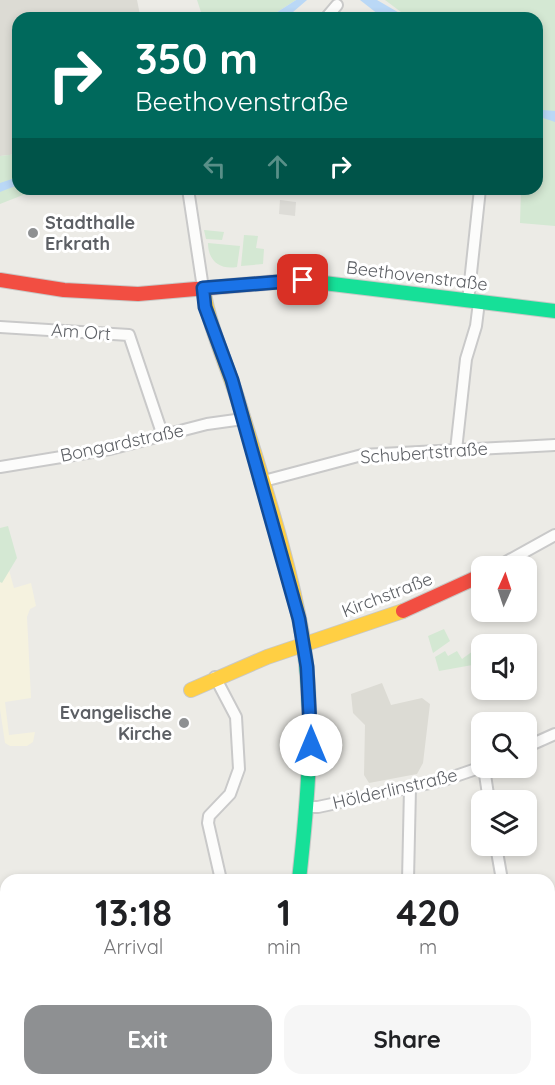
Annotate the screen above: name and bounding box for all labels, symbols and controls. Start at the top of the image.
text: 350 m [135,32,258,85]
icon: right [36,36,114,114]
text: Beethovenstraße [135,84,349,118]
icon: left [198,150,231,183]
icon: ahead [261,150,294,183]
icon: right [324,150,357,183]
place label: Stadthalle Erkrath [45,211,135,255]
marker: Stadthalle Erkrath [26,226,40,240]
pin [277,254,328,305]
street label: Beethovenstraße [345,255,489,296]
icon: arrive [286,263,319,296]
street label: Am Ort [50,318,112,345]
street label: Bongardstraße [58,418,186,467]
street label: Schubertstraße [360,437,488,468]
north arrow [471,556,537,622]
map controls [471,556,537,856]
street label: Kirchstraße [338,567,435,622]
button: sound [471,634,537,700]
place label: Evangelische Kirche [60,701,172,745]
button: search [471,712,537,778]
position arrow [279,713,343,777]
marker: Evangelische Kirche [177,716,191,730]
street label: Hölderlinstraße [330,763,460,814]
button: layers [471,790,537,856]
text: 13:18 [95,890,172,935]
text: 1 [277,890,291,935]
text: 420 [396,890,460,935]
text: Arrival [104,934,163,959]
text: min [267,934,301,959]
text: m [419,934,437,959]
button: Exit [24,1005,272,1074]
button: Share [284,1005,531,1074]

